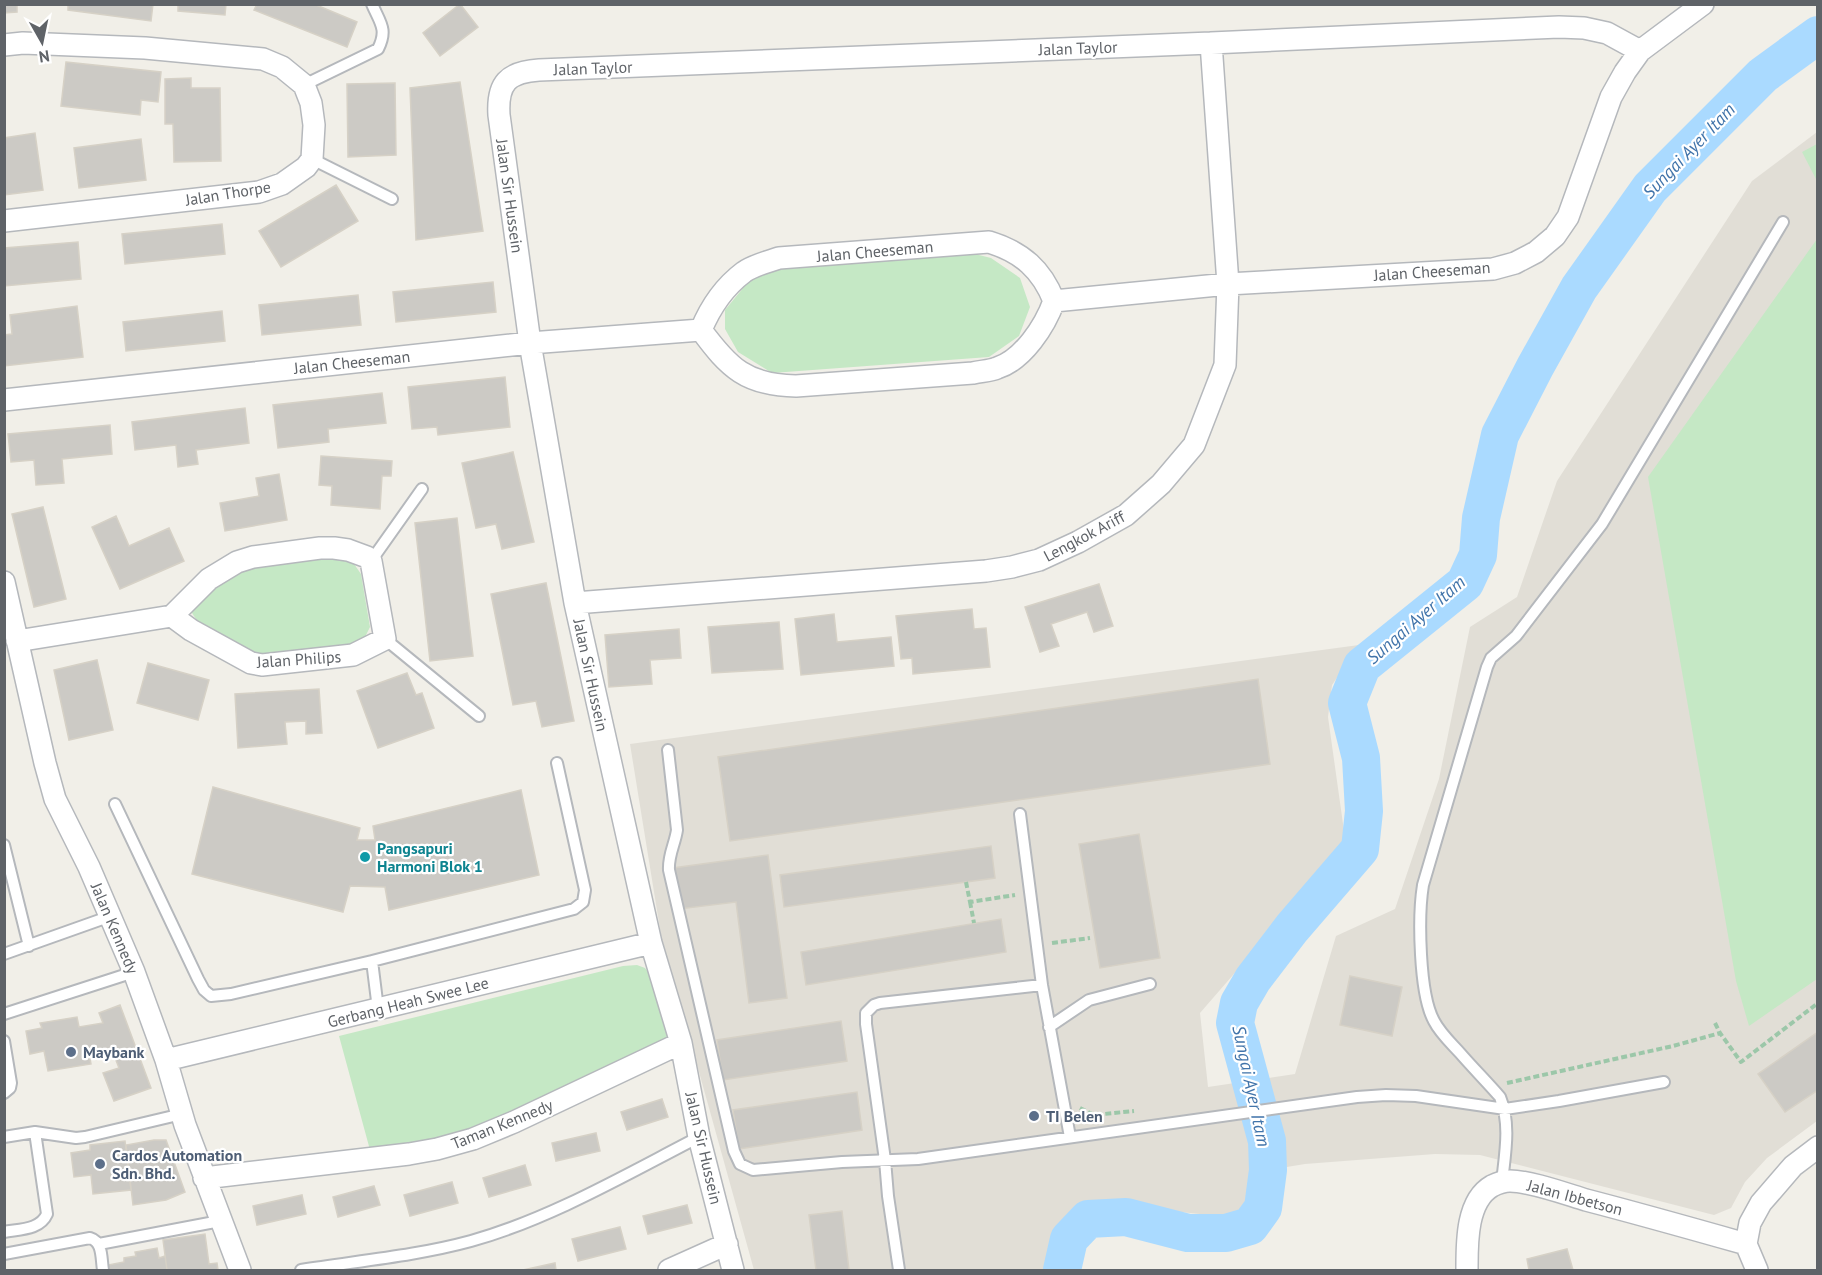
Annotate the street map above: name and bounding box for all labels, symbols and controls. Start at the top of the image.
north arrow [12,12,72,72]
street label: Jalan Taylor [1037,37,1118,59]
text: N [38,46,51,68]
street label: Jalan Taylor [552,57,633,79]
water label: Sungai Ayer Itam [1637,98,1740,203]
street label: Jalan Sir Hussein [492,137,528,254]
street label: Jalan Thorpe [183,176,272,210]
street label: Jalan Cheeseman [815,236,934,266]
street label: Jalan Cheeseman [1372,257,1491,285]
street label: Jalan Cheeseman [292,346,411,378]
street label: Lengkok Ariff [1040,506,1129,566]
water label: Sungai Ayer Itam [1361,570,1470,669]
street label: Jalan Sir Hussein [569,616,613,733]
street label: Jalan Philips [255,646,342,672]
place label: Pangsapuri Harmoni Blok 1 [377,838,483,876]
marker: Pangsapuri Harmoni Blok 1 [358,850,372,864]
street label: Jalan Kennedy [86,879,143,977]
street label: Gerbang Heah Swee Lee [325,972,491,1032]
water label: Sungai Ayer Itam [1227,1023,1276,1149]
place label: Maybank [83,1042,145,1062]
marker: Maybank [64,1045,78,1059]
street label: Jalan Sir Hussein [681,1089,727,1206]
street label: Taman Kennedy [448,1094,556,1153]
place label: TI Belen [1046,1106,1103,1126]
marker: TI Belen [1027,1109,1041,1123]
place label: Cardos Automation Sdn. Bhd. [112,1145,242,1183]
marker: Cardos Automation Sdn. Bhd. [93,1157,107,1171]
street label: Jalan Ibbetson [1524,1174,1625,1219]

